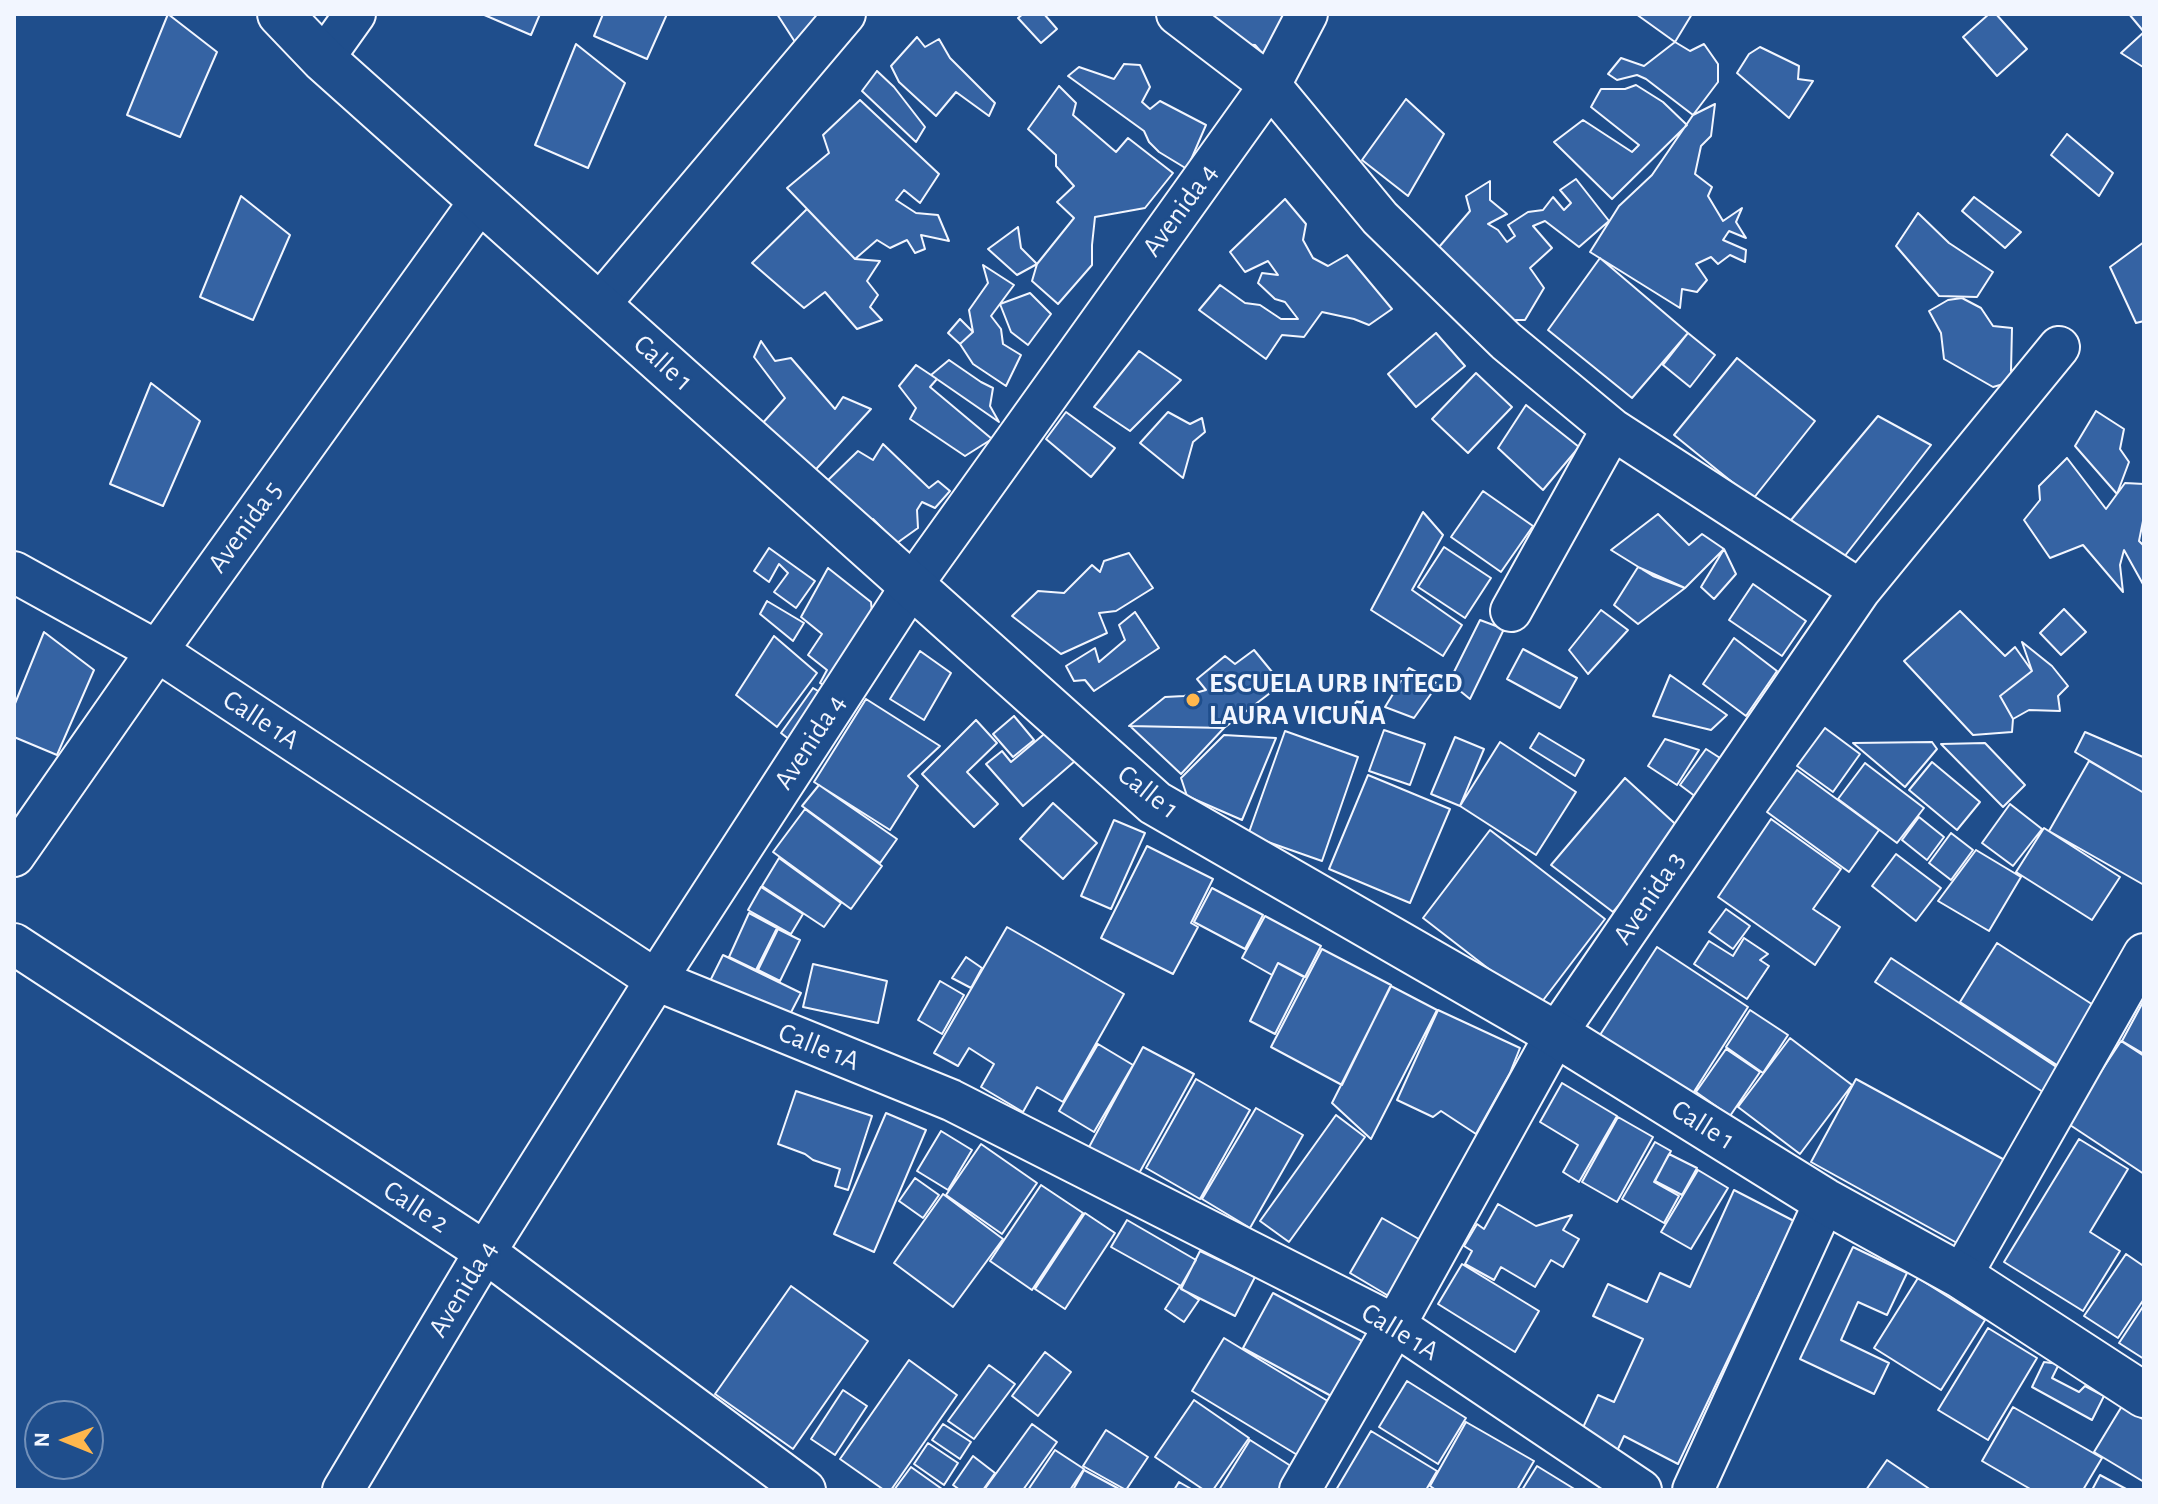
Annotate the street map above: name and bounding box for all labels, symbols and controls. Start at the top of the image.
street label: Avenida 4 [1135,157,1225,263]
street label: Calle 1 [626,328,700,398]
street label: Avenida 5 [201,475,289,579]
place label: ESCUELA URB INTEGD LAURA VICUÑA [1209,667,1462,733]
street label: Calle 1A [216,683,306,757]
street label: Avenida 4 [767,688,853,796]
marker: ESCUELA URB INTEGD LAURA VICUÑA [1184,691,1202,709]
street label: Calle 1 [1111,758,1185,826]
street label: Avenida 3 [1606,845,1692,951]
street label: Calle 1A [773,1016,865,1078]
street label: Calle 1 [1665,1093,1741,1157]
street label: Calle 2 [377,1173,455,1241]
street label: Avenida 4 [421,1235,505,1343]
street label: Calle 1A [1355,1296,1445,1368]
north arrow [24,1400,104,1480]
text: N [31,1432,53,1447]

